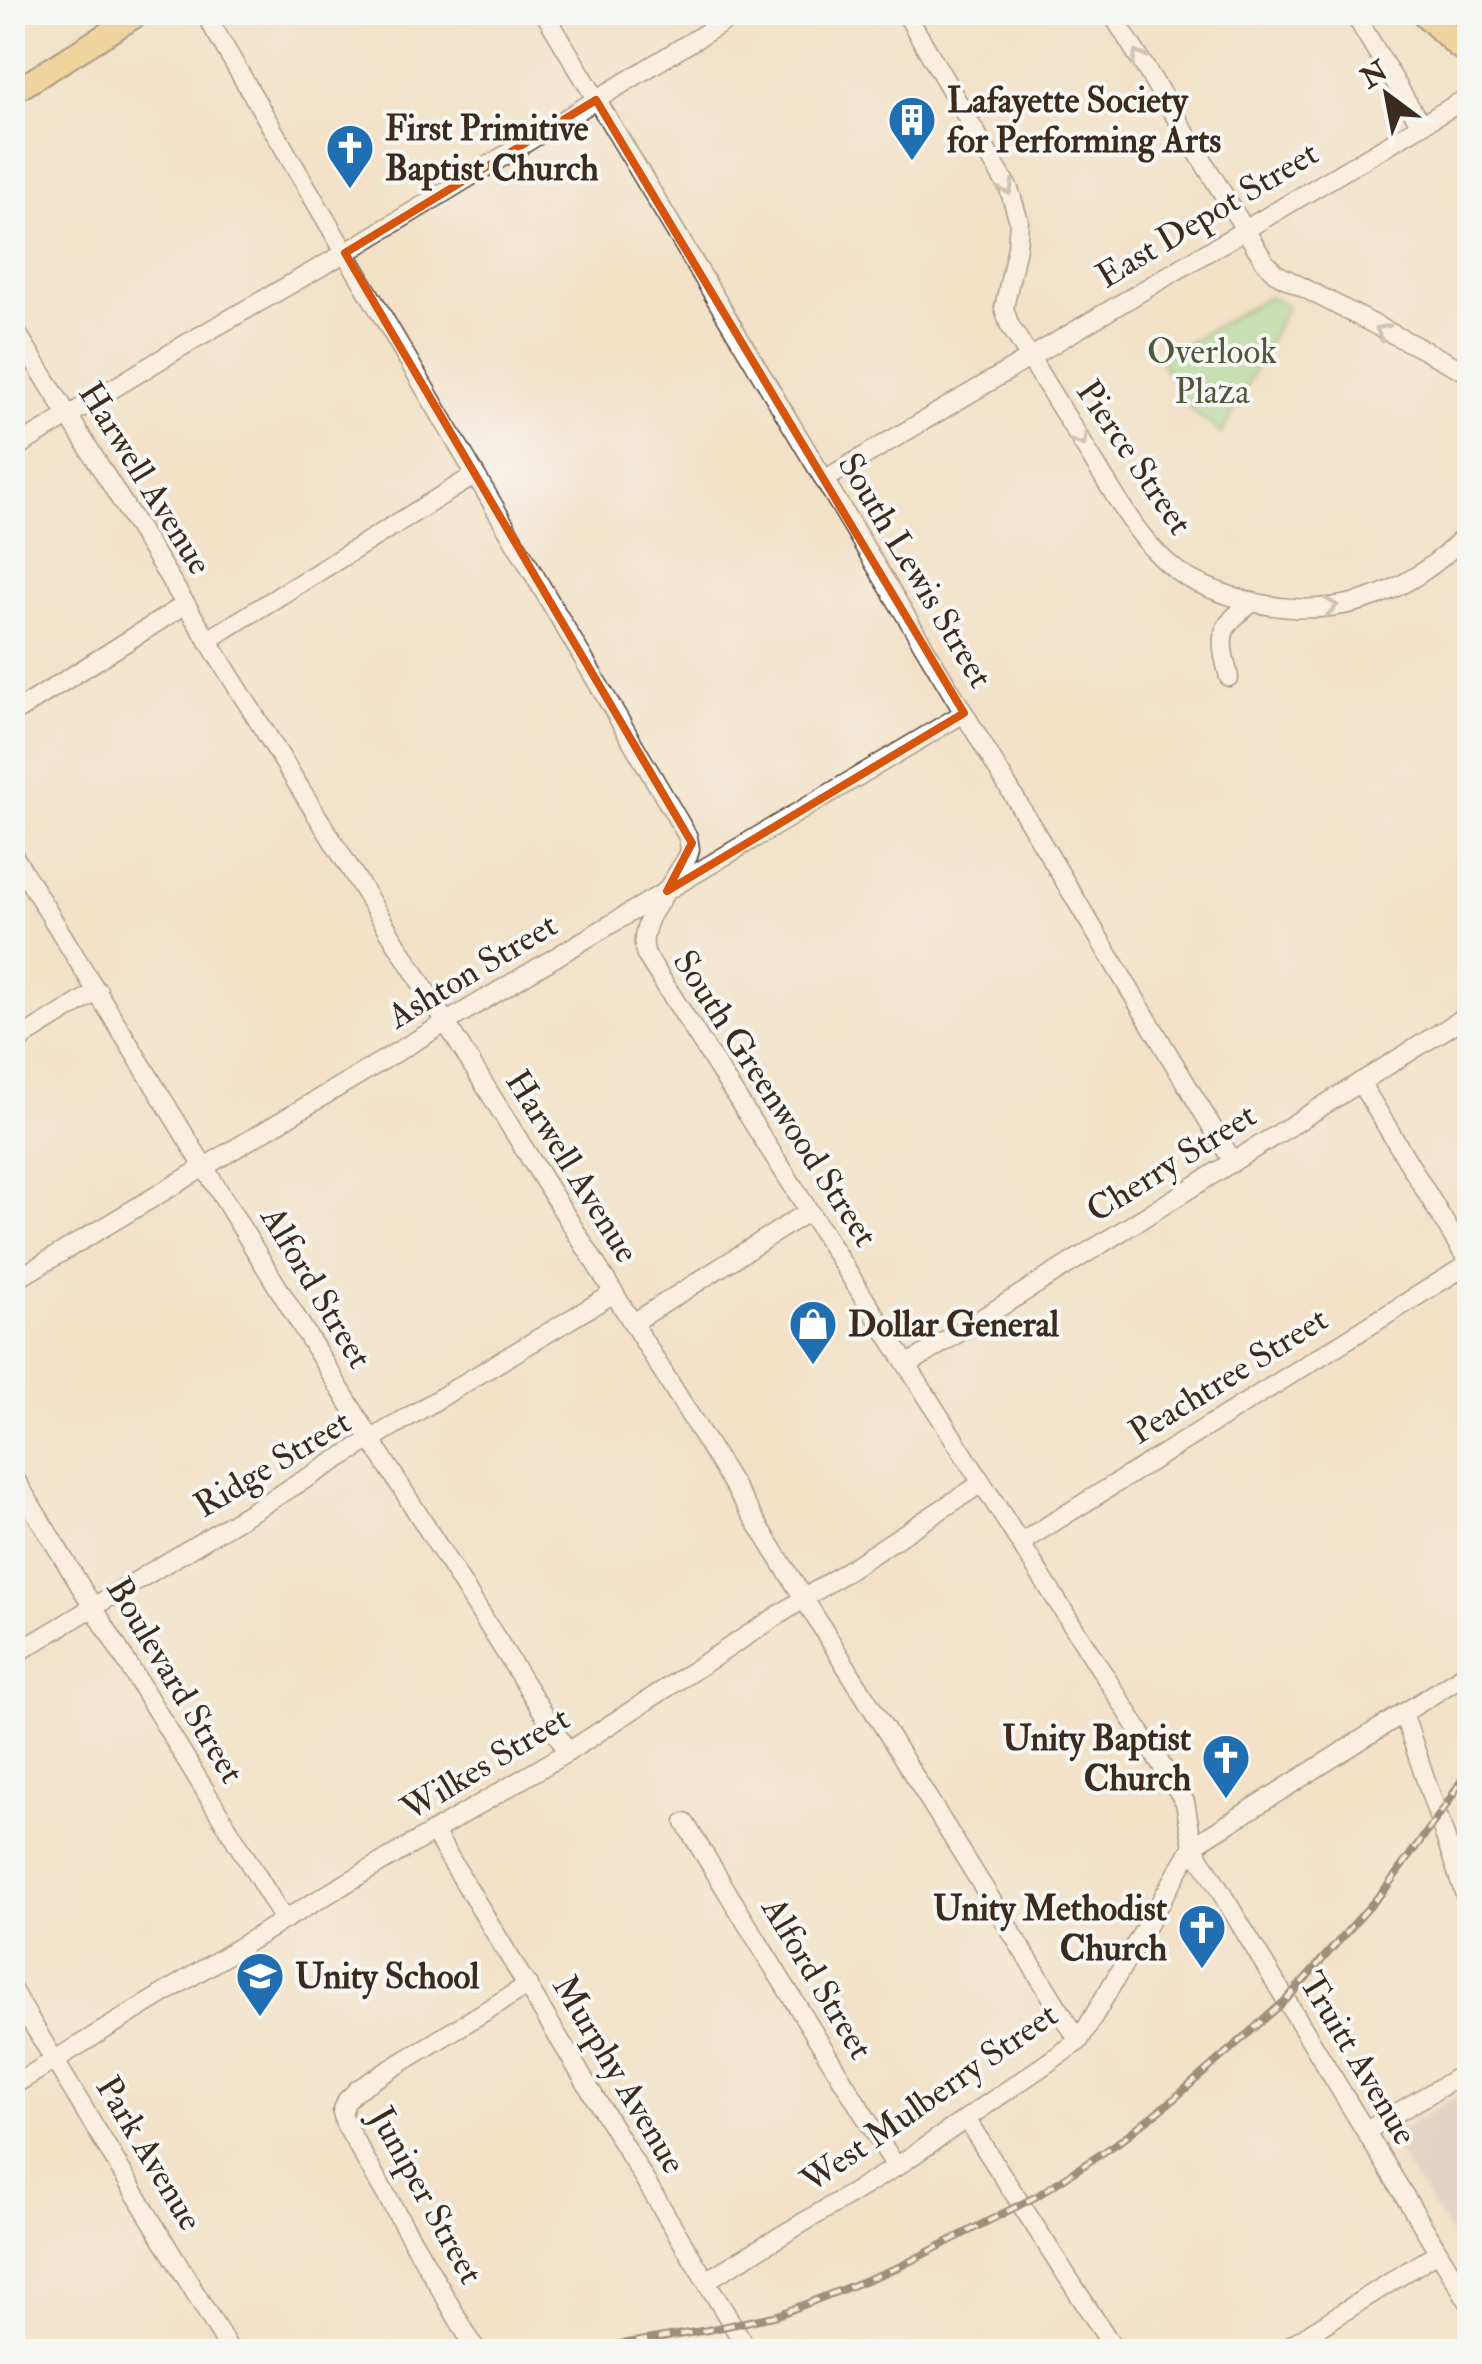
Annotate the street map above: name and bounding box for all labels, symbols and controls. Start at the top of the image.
north arrow [1337,45,1437,145]
one-way arrow [1131,50,1150,68]
text: N [1354,53,1395,97]
place label: Lafayette Society for Performing Arts [947,79,1221,163]
building icon: Lafayette Society for Performing Arts [886,94,938,162]
place label: First Primitive Baptist Church [385,107,599,191]
church icon: First Primitive Baptist Church [324,122,376,190]
street label: East Depot Street [1089,131,1326,298]
one-way arrow [995,177,1014,195]
one-way arrow [1375,324,1393,343]
park label: Overlook Plaza [1147,330,1277,414]
street label: Pierce Street [1066,372,1202,543]
street label: Harwell Avenue [69,374,222,583]
one-way arrow [1068,430,1087,448]
street label: South Lewis Street [828,445,1002,696]
one-way arrow [1323,597,1340,618]
street label: Ashton Street [379,903,565,1039]
street label: South Greenwood Street [663,942,887,1255]
street label: Harwell Avenue [496,1062,649,1271]
street label: Cherry Street [1079,1093,1265,1232]
street label: Alford Street [250,1198,382,1376]
street label: Peachtree Street [1121,1297,1336,1454]
shop icon: Dollar General [787,1298,839,1366]
place label: Dollar General [848,1303,1060,1347]
street label: Ridge Street [186,1400,359,1528]
street label: Boulevard Street [96,1570,254,1791]
street label: Wilkes Street [393,1696,578,1832]
place label: Unity Baptist Church [1002,1717,1192,1801]
church icon: Unity Baptist Church [1200,1732,1252,1800]
place label: Unity Methodist Church [933,1887,1168,1971]
street label: Alford Street [751,1889,883,2067]
church icon: Unity Methodist Church [1176,1902,1228,1970]
school or university icon: Unity School [234,1950,286,2018]
place label: Unity School [295,1955,480,2000]
street label: Truitt Avenue [1289,1964,1427,2153]
street label: Murphy Avenue [543,1967,696,2182]
street label: West Mulberry Street [792,1993,1066,2203]
street label: Park Avenue [86,2068,212,2239]
street label: Juniper Street [359,2098,493,2292]

